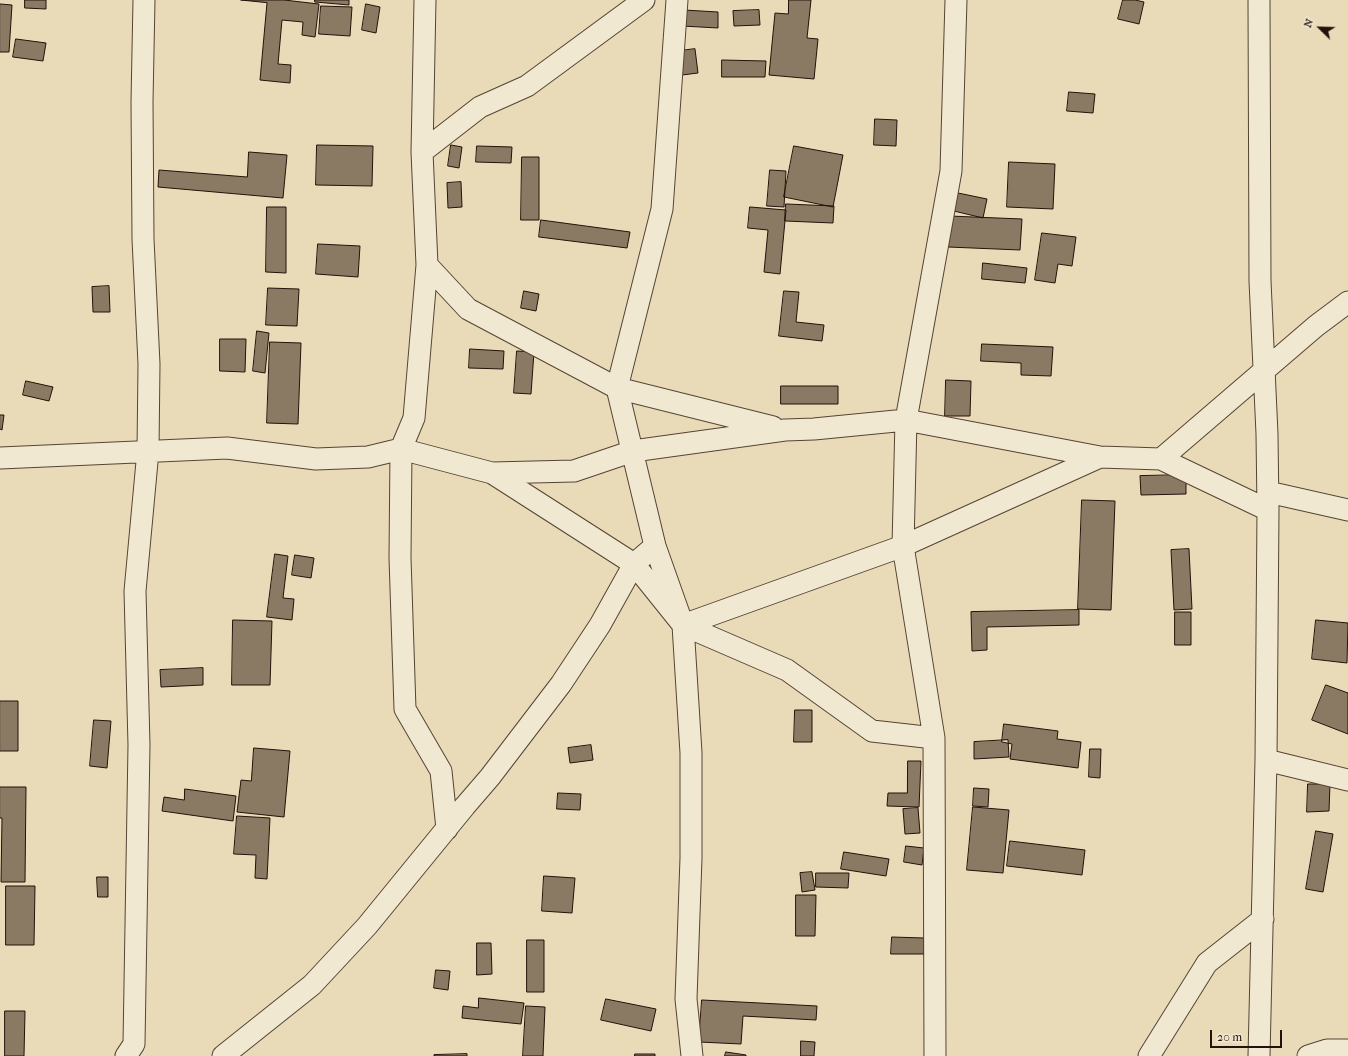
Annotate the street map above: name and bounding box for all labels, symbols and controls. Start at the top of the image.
north arrow [1300,8,1340,48]
text: N [1301,17,1316,30]
scale bar [1212,1022,1284,1048]
text: 20 m [1217,1030,1242,1044]

